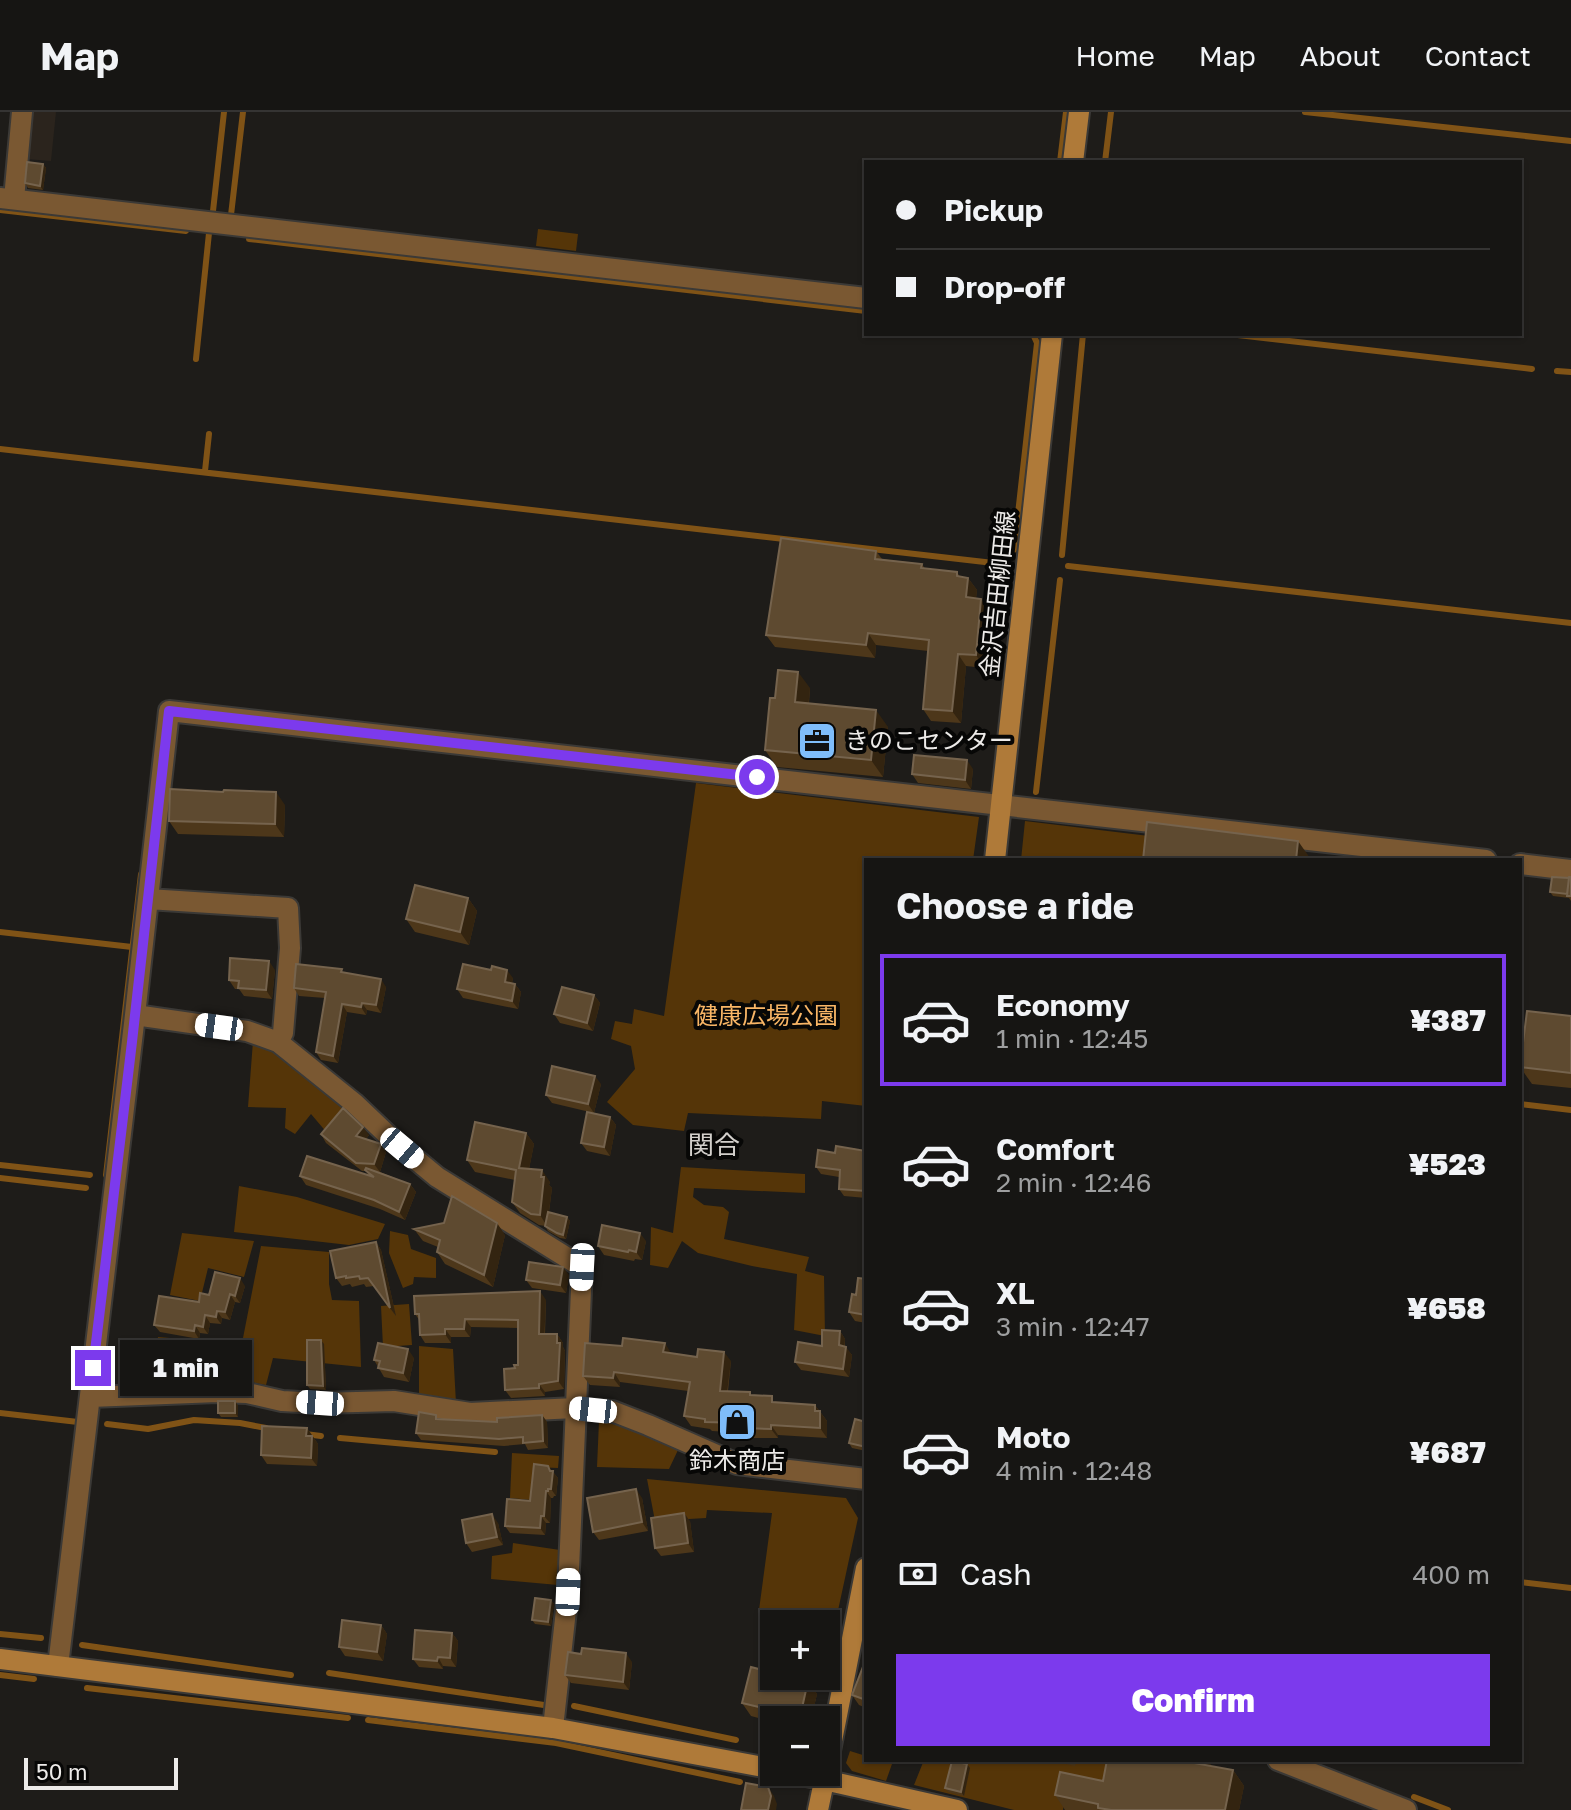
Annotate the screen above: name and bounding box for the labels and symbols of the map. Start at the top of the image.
street label: 金沢吉田柳田線 [973,509,1020,679]
office icon: きのこセンター [796,720,838,762]
place label: きのこセンター [845,725,1013,754]
route start [739,759,775,795]
park label: 健康広場公園 [694,1000,838,1029]
car [194,1012,244,1042]
car [376,1123,428,1173]
district label: 関合 [688,1129,740,1160]
car [569,1242,595,1292]
callout: 1 min [121,1340,253,1396]
route end [75,1350,111,1386]
car [295,1389,345,1417]
car [568,1396,618,1424]
shop icon: 鈴木商店 [716,1401,758,1443]
place label: 鈴木商店 [689,1445,785,1474]
car [555,1568,581,1616]
scale bar [24,1754,178,1790]

